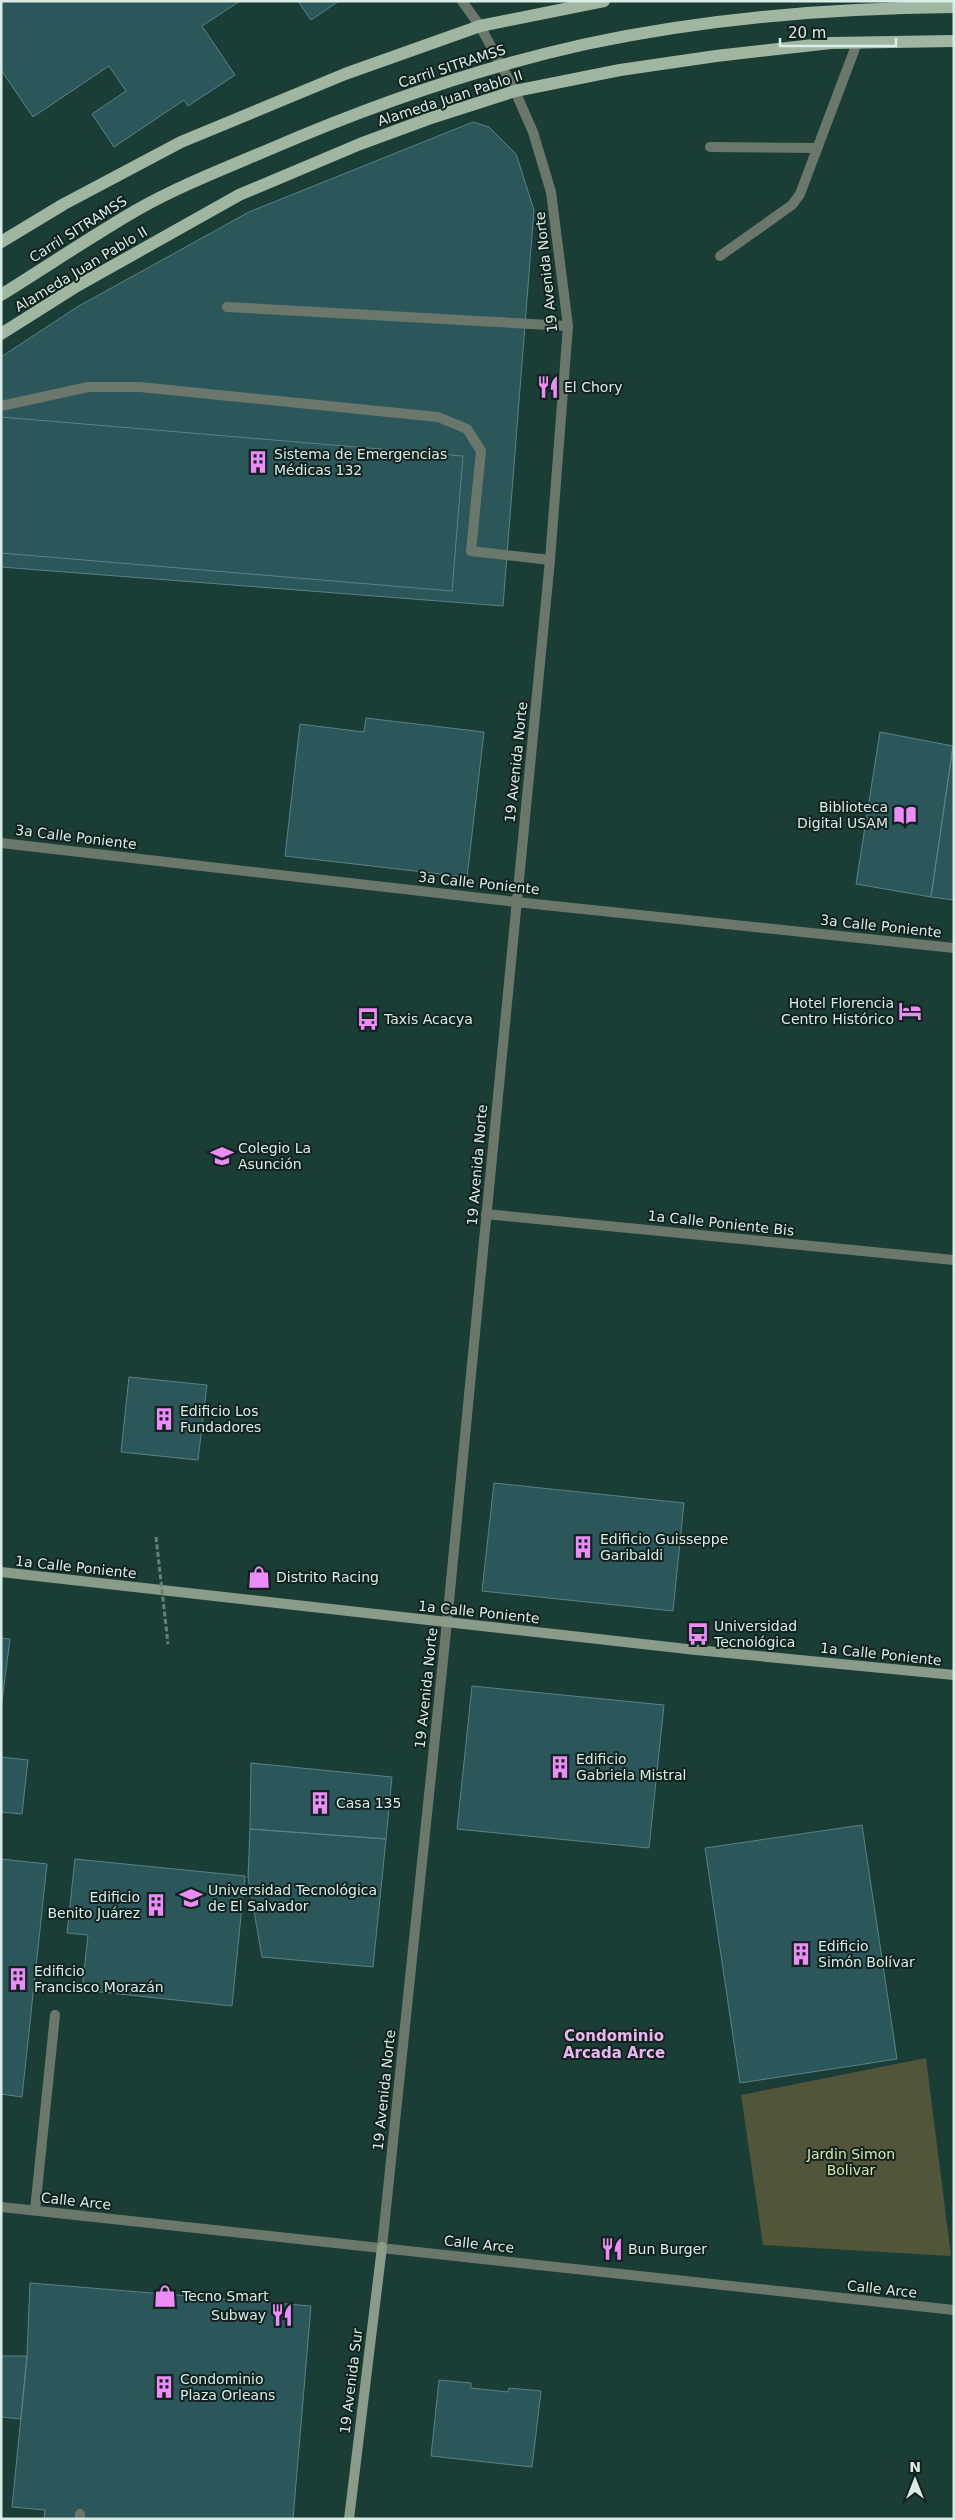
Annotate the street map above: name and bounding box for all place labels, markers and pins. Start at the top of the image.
restaurant icon: El Chory [535,374,561,400]
place label: El Chory [564,379,622,395]
place label: Sistema de Emergencias Médicas 132 [274,446,447,478]
building icon: Sistema de Emergencias Médicas 132 [245,449,271,475]
place label: Biblioteca Digital USAM [797,799,888,831]
library icon: Biblioteca Digital USAM [892,802,918,828]
place label: Hotel Florencia Centro Histórico [781,995,894,1027]
hotel icon: Hotel Florencia Centro Histórico [897,998,923,1024]
bus stop icon: Taxis Acacya [355,1006,381,1032]
place label: Taxis Acacya [383,1011,473,1027]
place label: Colegio La Asunción [238,1140,311,1172]
school or university icon: Colegio La Asunción [209,1143,235,1169]
place label: Edificio Los Fundadores [180,1403,261,1435]
building icon: Edificio Los Fundadores [151,1406,177,1432]
place label: Edificio Guisseppe Garibaldi [600,1531,728,1563]
building icon: Edificio Guisseppe Garibaldi [570,1534,596,1560]
shop icon: Distrito Racing [246,1564,272,1590]
place label: Distrito Racing [276,1569,379,1585]
place label: Universidad Tecnológica [713,1618,797,1650]
bus stop icon: Universidad Tecnológica [685,1621,711,1647]
place label: Edificio Gabriela Mistral [576,1751,686,1783]
building icon: Edificio Gabriela Mistral [547,1754,573,1780]
building icon: Casa 135 [307,1790,333,1816]
place label: Casa 135 [336,1795,401,1811]
place label: Universidad Tecnológica de El Salvador [208,1882,377,1914]
school or university icon: Universidad Tecnológica de El Salvador [178,1885,204,1911]
place label: Edificio Benito Juárez [48,1889,140,1921]
building icon: Edificio Benito Juárez [143,1892,169,1918]
place label: Edificio Simón Bolívar [818,1938,915,1970]
building icon: Edificio Simón Bolívar [788,1941,814,1967]
place label: Edificio Francisco Morazán [34,1963,164,1995]
building icon: Edificio Francisco Morazán [5,1966,31,1992]
restaurant icon: Bun Burger [599,2236,625,2262]
place label: Bun Burger [628,2241,707,2257]
shop icon: Tecno Smart [152,2283,178,2309]
place label: Tecno Smart [181,2288,269,2304]
restaurant icon: Subway [269,2302,295,2328]
place label: Subway [211,2307,266,2323]
place label: Condominio Plaza Orleans [180,2371,275,2403]
building icon: Condominio Plaza Orleans [151,2374,177,2400]

